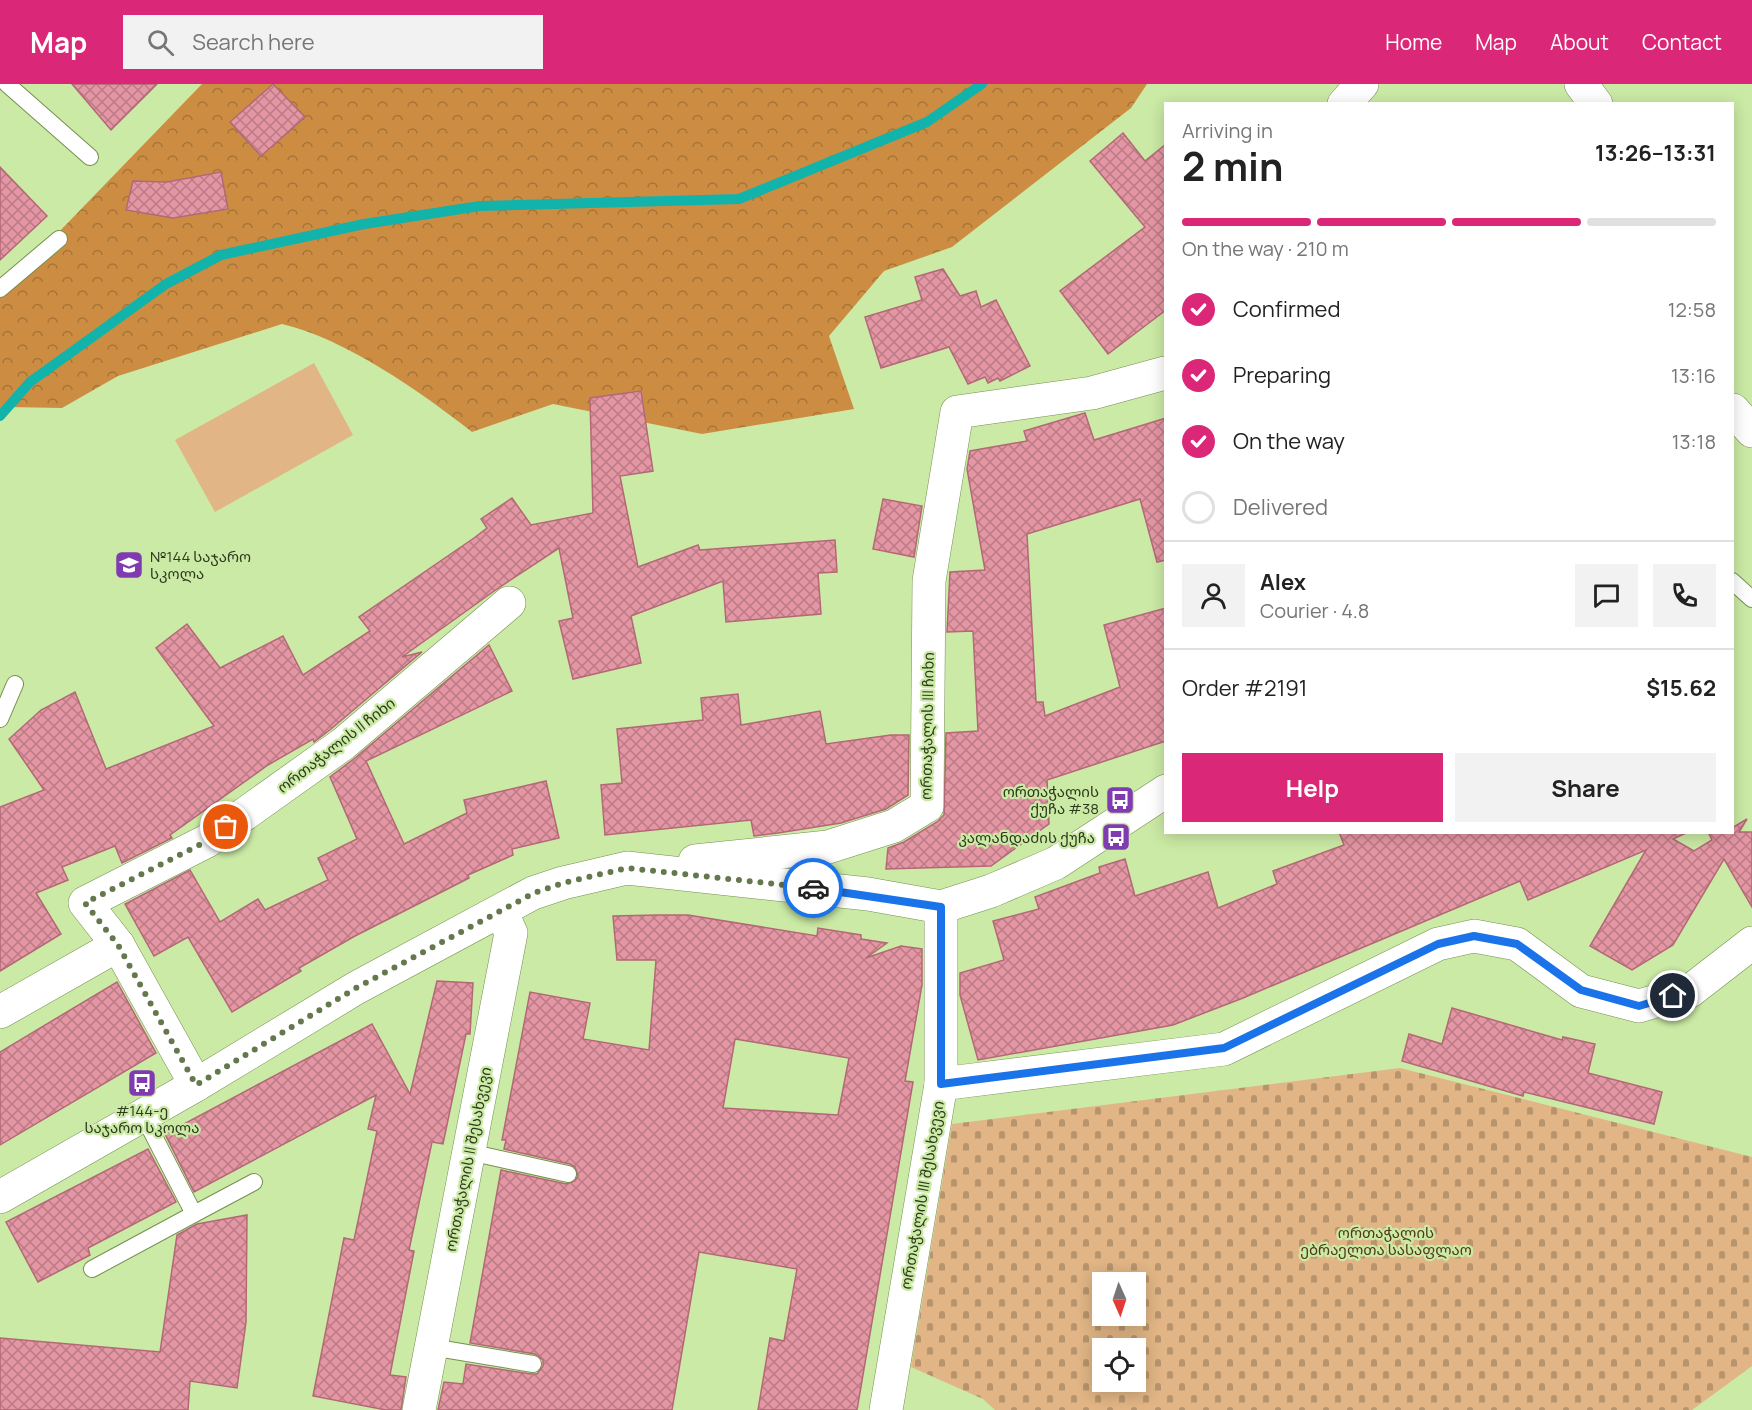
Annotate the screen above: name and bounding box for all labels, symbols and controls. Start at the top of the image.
search box [123,15,543,69]
text: Map [30,23,87,61]
icon: search [144,26,177,59]
text: Search here [192,27,315,57]
text: Home [1385,28,1442,56]
text: Map [1475,28,1517,56]
text: About [1550,28,1609,56]
text: Contact [1642,28,1722,56]
text: Arriving in [1182,117,1273,144]
text: 13:26–13:31 [1595,138,1716,168]
text: 2 min [1182,139,1283,193]
text: On the way · 210 m [1182,235,1349,262]
icon: check [1182,293,1215,326]
text: Confirmed [1233,294,1341,324]
text: 12:58 [1668,296,1716,323]
icon: check [1182,359,1215,392]
text: Preparing [1233,360,1331,390]
text: 13:16 [1671,362,1716,389]
icon: check [1182,425,1215,458]
text: On the way [1233,426,1345,456]
text: 13:18 [1672,428,1716,455]
text: Delivered [1233,492,1328,522]
place label: №144 საჯარო სკოლა [150,546,251,584]
school or university icon: №144 საჯარო სკოლა [113,549,145,581]
button: person [1182,564,1245,627]
button: chat [1575,564,1638,627]
button: phone [1653,564,1716,627]
text: Alex [1260,567,1306,597]
text: Courier · 4.8 [1260,597,1369,624]
street label: ორთაჭალის III ჩიხი [915,652,939,800]
text: Order #2191 [1182,673,1307,703]
text: $15.62 [1646,673,1716,703]
street label: ორთაჭალის II ჩიხი [273,692,399,798]
button: Help [1182,753,1443,822]
button: Share [1455,753,1716,822]
place label: ორთაჭალის ქუჩა #38 [1003,781,1099,819]
bus stop icon: ორთაჭალის ქუჩა #38 [1104,784,1136,816]
pin [200,801,251,852]
icon: bag [209,810,242,843]
bus stop icon: კალანდაძის ქუჩა [1100,821,1132,853]
place label: კალანდაძის ქუჩა [958,827,1095,848]
courier [783,858,843,918]
icon: car [797,872,830,905]
pin [1647,970,1698,1021]
icon: home [1656,979,1689,1012]
street label: ორთაჭალის II შესახვევი [440,1065,496,1253]
bus stop icon: #144-ე საჯარო სკოლა [126,1067,158,1099]
street label: ორთაჭალის III შესახვევი [895,1099,949,1291]
place label: #144-ე საჯარო სკოლა [85,1100,199,1138]
park label: ორთაჭალის ებრაელთა სასაფლაო [1300,1222,1472,1260]
north arrow [1092,1272,1146,1326]
map controls [1092,1272,1146,1392]
button: locate [1092,1338,1146,1392]

